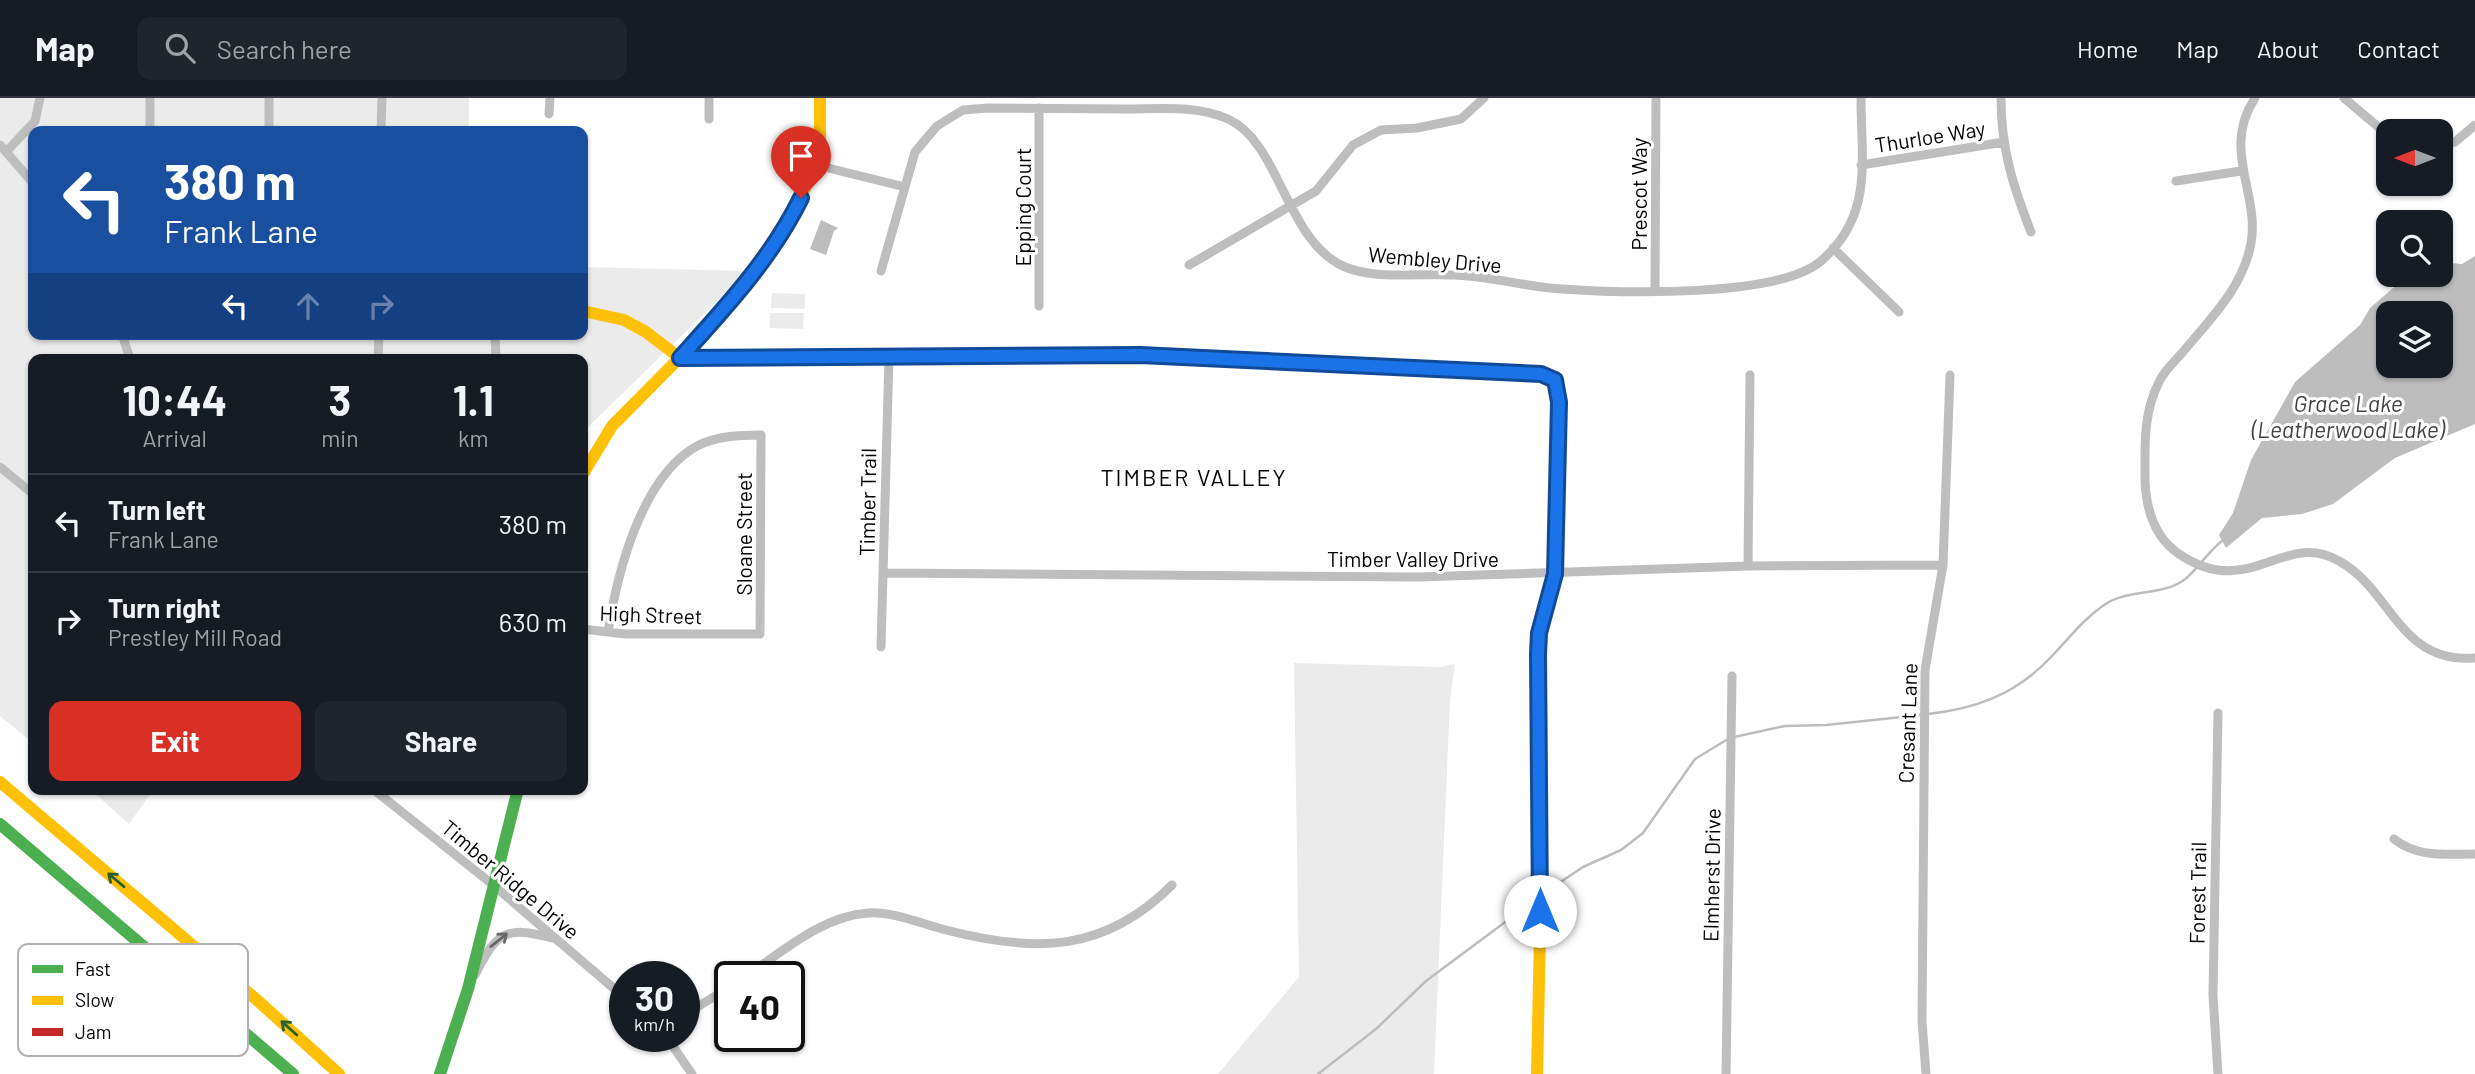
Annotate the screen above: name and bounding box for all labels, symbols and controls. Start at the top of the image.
search box [137,17,627,80]
text: Map [35,28,95,68]
icon: search [161,29,199,67]
text: Search here [217,33,352,64]
text: Home [2077,34,2138,63]
text: Map [2176,34,2219,63]
text: About [2257,34,2319,63]
text: Contact [2357,34,2440,63]
street label: Thurloe Way [1873,115,1987,157]
north arrow [2376,119,2454,196]
map controls [2376,119,2453,378]
pin [771,126,831,198]
icon: arrive [782,137,820,175]
street label: Prescot Way [1626,137,1651,250]
street label: Epping Court [1010,147,1035,267]
text: 380 m [164,151,296,210]
icon: left [49,154,140,245]
button: search [2376,210,2453,287]
text: Frank Lane [164,211,318,249]
street label: Wembley Drive [1367,241,1503,277]
icon: left [216,287,254,325]
icon: ahead [289,287,327,325]
icon: right [362,287,400,325]
button: layers [2376,301,2453,378]
text: 10:44 [122,374,227,424]
text: 3 [329,374,351,424]
text: 1.1 [453,374,494,424]
water label: Grace Lake (Leatherwood Lake) [2251,389,2446,443]
text: Arrival [142,424,207,452]
text: min [321,424,359,452]
text: km [458,424,489,452]
street label: Timber Trail [854,448,880,556]
district label: TIMBER VALLEY [1101,463,1287,491]
street label: Sloane Street [731,472,756,596]
text: Turn left [108,494,206,525]
icon: left [49,504,87,542]
text: 380 m [499,508,567,539]
text: Frank Lane [108,525,219,553]
street label: Timber Valley Drive [1327,546,1499,571]
text: Turn right [108,592,221,623]
street label: High Street [599,600,703,628]
icon: right [49,602,87,640]
text: 630 m [499,606,567,637]
text: Prestley Mill Road [108,623,282,651]
street label: Cresant Lane [1892,662,1922,784]
button: Exit [49,701,301,781]
button: Share [315,701,567,781]
street label: Elmherst Drive [1697,808,1725,942]
street label: Timber Ridge Drive [437,814,585,944]
street label: Forest Trail [2184,842,2210,944]
one-way arrow [107,872,125,888]
position arrow [1503,874,1577,948]
one-way arrow [489,932,507,947]
legend [18,944,248,1056]
text: Fast [75,957,111,980]
speed limit sign: 40 [714,961,805,1052]
text: 30 [635,976,674,1018]
text: Slow [75,988,114,1011]
text: km/h [634,1013,675,1035]
text: Jam [75,1020,111,1043]
one-way arrow [280,1020,298,1036]

